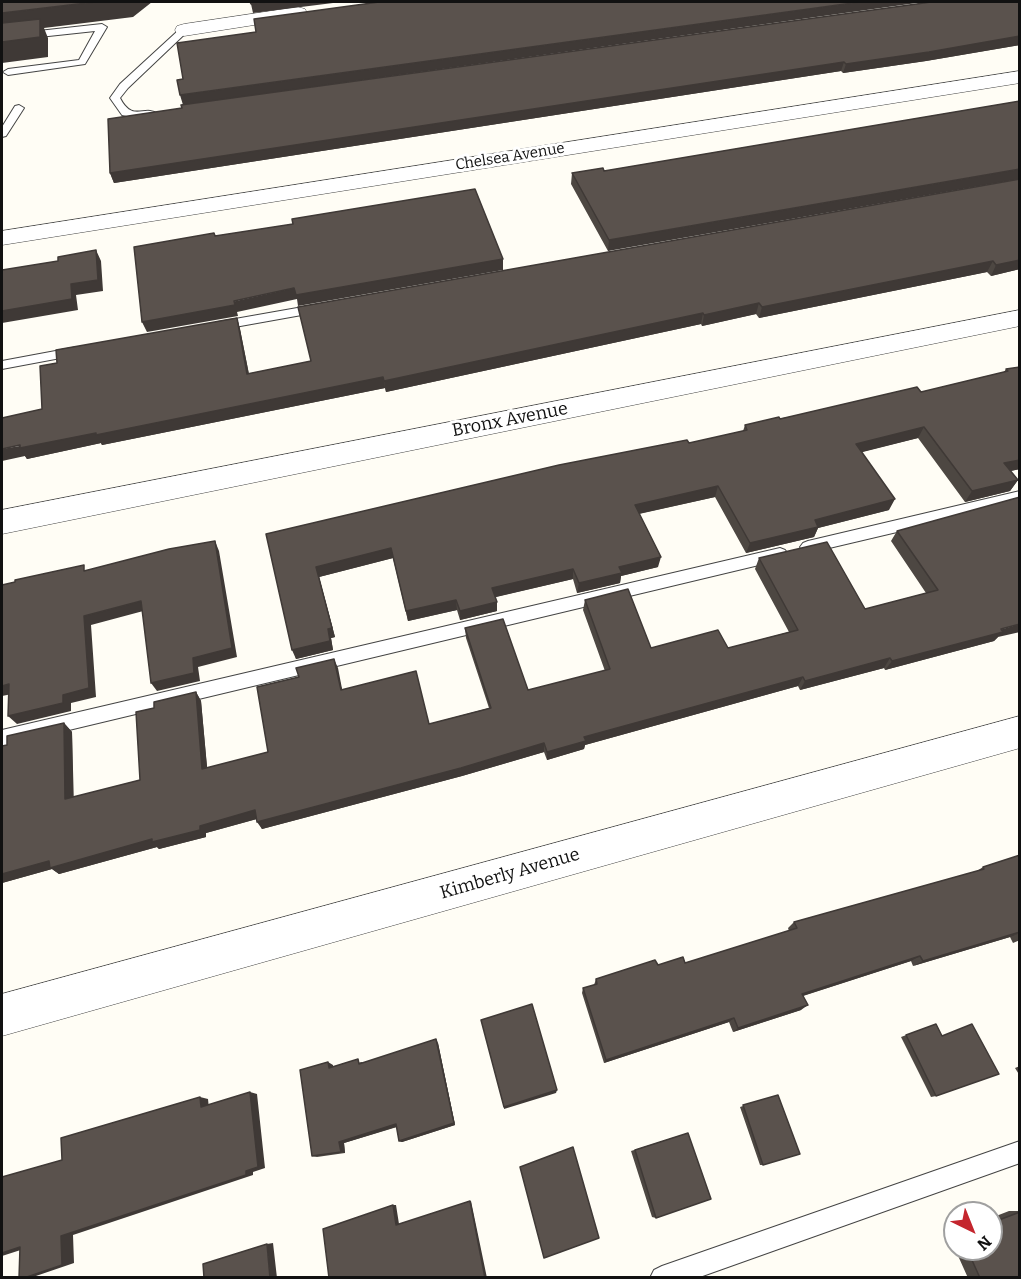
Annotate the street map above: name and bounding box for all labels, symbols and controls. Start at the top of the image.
street label: Chelsea Avenue [454,139,566,175]
street label: Bronx Avenue [450,398,570,442]
street label: Kimberly Avenue [438,844,582,904]
north arrow [943,1201,1003,1261]
text: N [973,1232,995,1254]

